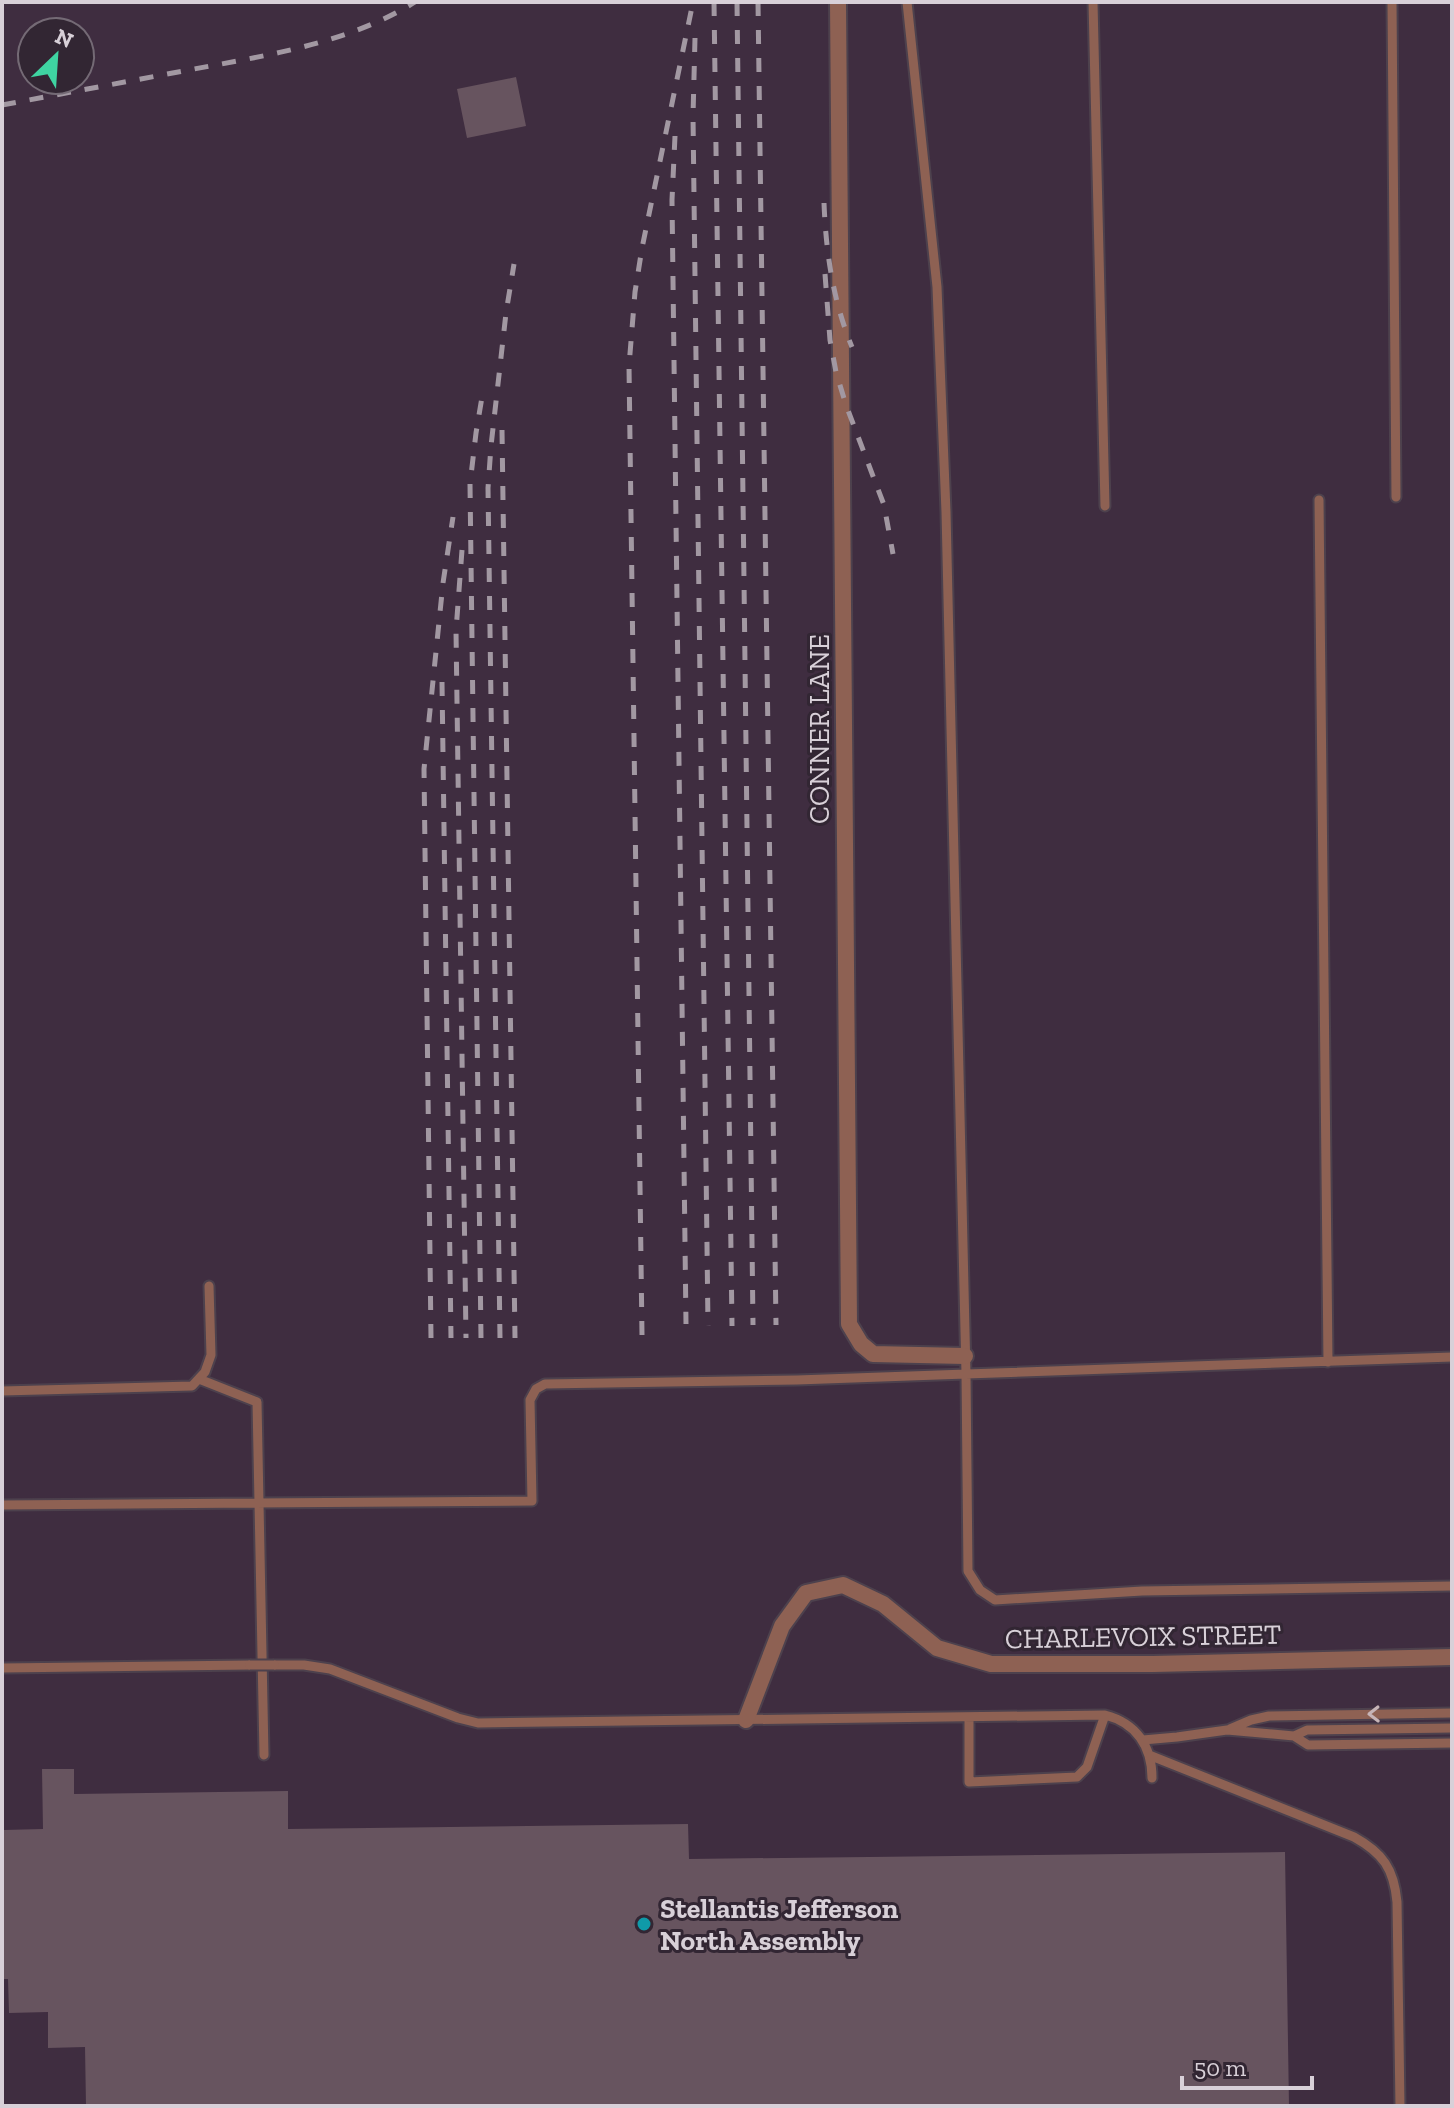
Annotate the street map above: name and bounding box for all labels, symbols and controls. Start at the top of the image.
north arrow [16,16,96,96]
text: N [51,23,78,54]
street label: CONNER LANE [803,634,836,824]
street label: CHARLEVOIX STREET [1005,1618,1281,1655]
one-way arrow [1367,1705,1380,1723]
place label: Stellantis Jefferson North Assembly [660,1892,899,1957]
marker: Stellantis Jefferson North Assembly [635,1915,653,1933]
scale bar [1182,2040,1312,2090]
text: 50 m [1194,2053,1247,2082]

